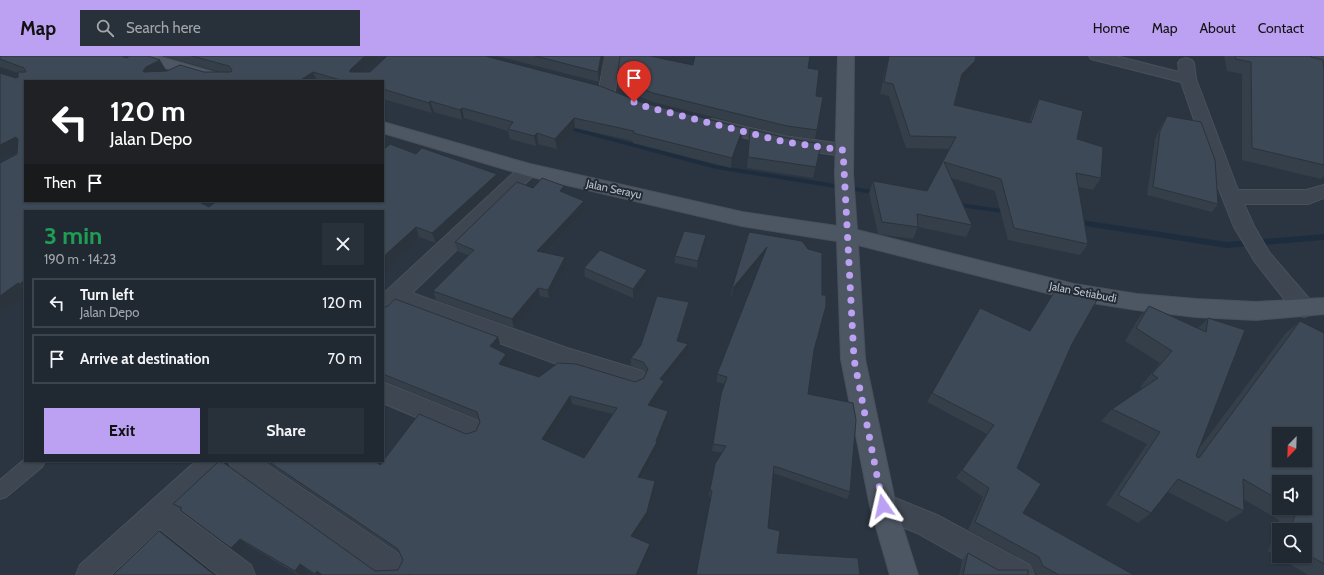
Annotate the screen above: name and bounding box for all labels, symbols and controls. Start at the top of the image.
search box [80,10,360,46]
text: Map [20,17,56,40]
icon: search [94,17,116,39]
text: Search here [126,19,201,37]
text: Home [1093,19,1130,37]
text: Map [1152,19,1177,37]
text: About [1199,19,1236,37]
text: Contact [1258,19,1304,37]
pin [617,61,651,102]
icon: arrive [623,67,645,89]
text: 120 m [110,94,186,128]
icon: left [44,96,96,148]
text: Jalan Depo [110,128,192,150]
icon: arrive [84,172,106,194]
text: Then [44,174,76,192]
street label: Jalan Serayu [584,176,643,202]
text: 3 min [44,221,102,250]
button: close [322,223,364,265]
text: 190 m · 14:23 [44,251,116,267]
street label: Jalan Setiabudi [1047,278,1118,305]
text: Turn left [80,286,134,304]
icon: left [46,292,68,314]
text: 120 m [322,294,362,312]
text: Jalan Depo [80,304,139,320]
icon: arrive [46,348,68,370]
text: Arrive at destination [80,350,210,368]
text: 70 m [328,350,362,368]
button: Exit [44,408,200,454]
button: Share [208,408,364,454]
north arrow [1272,427,1312,467]
map controls [1272,427,1312,563]
button: sound [1272,475,1312,515]
position arrow [862,485,904,527]
button: search [1272,523,1312,563]

